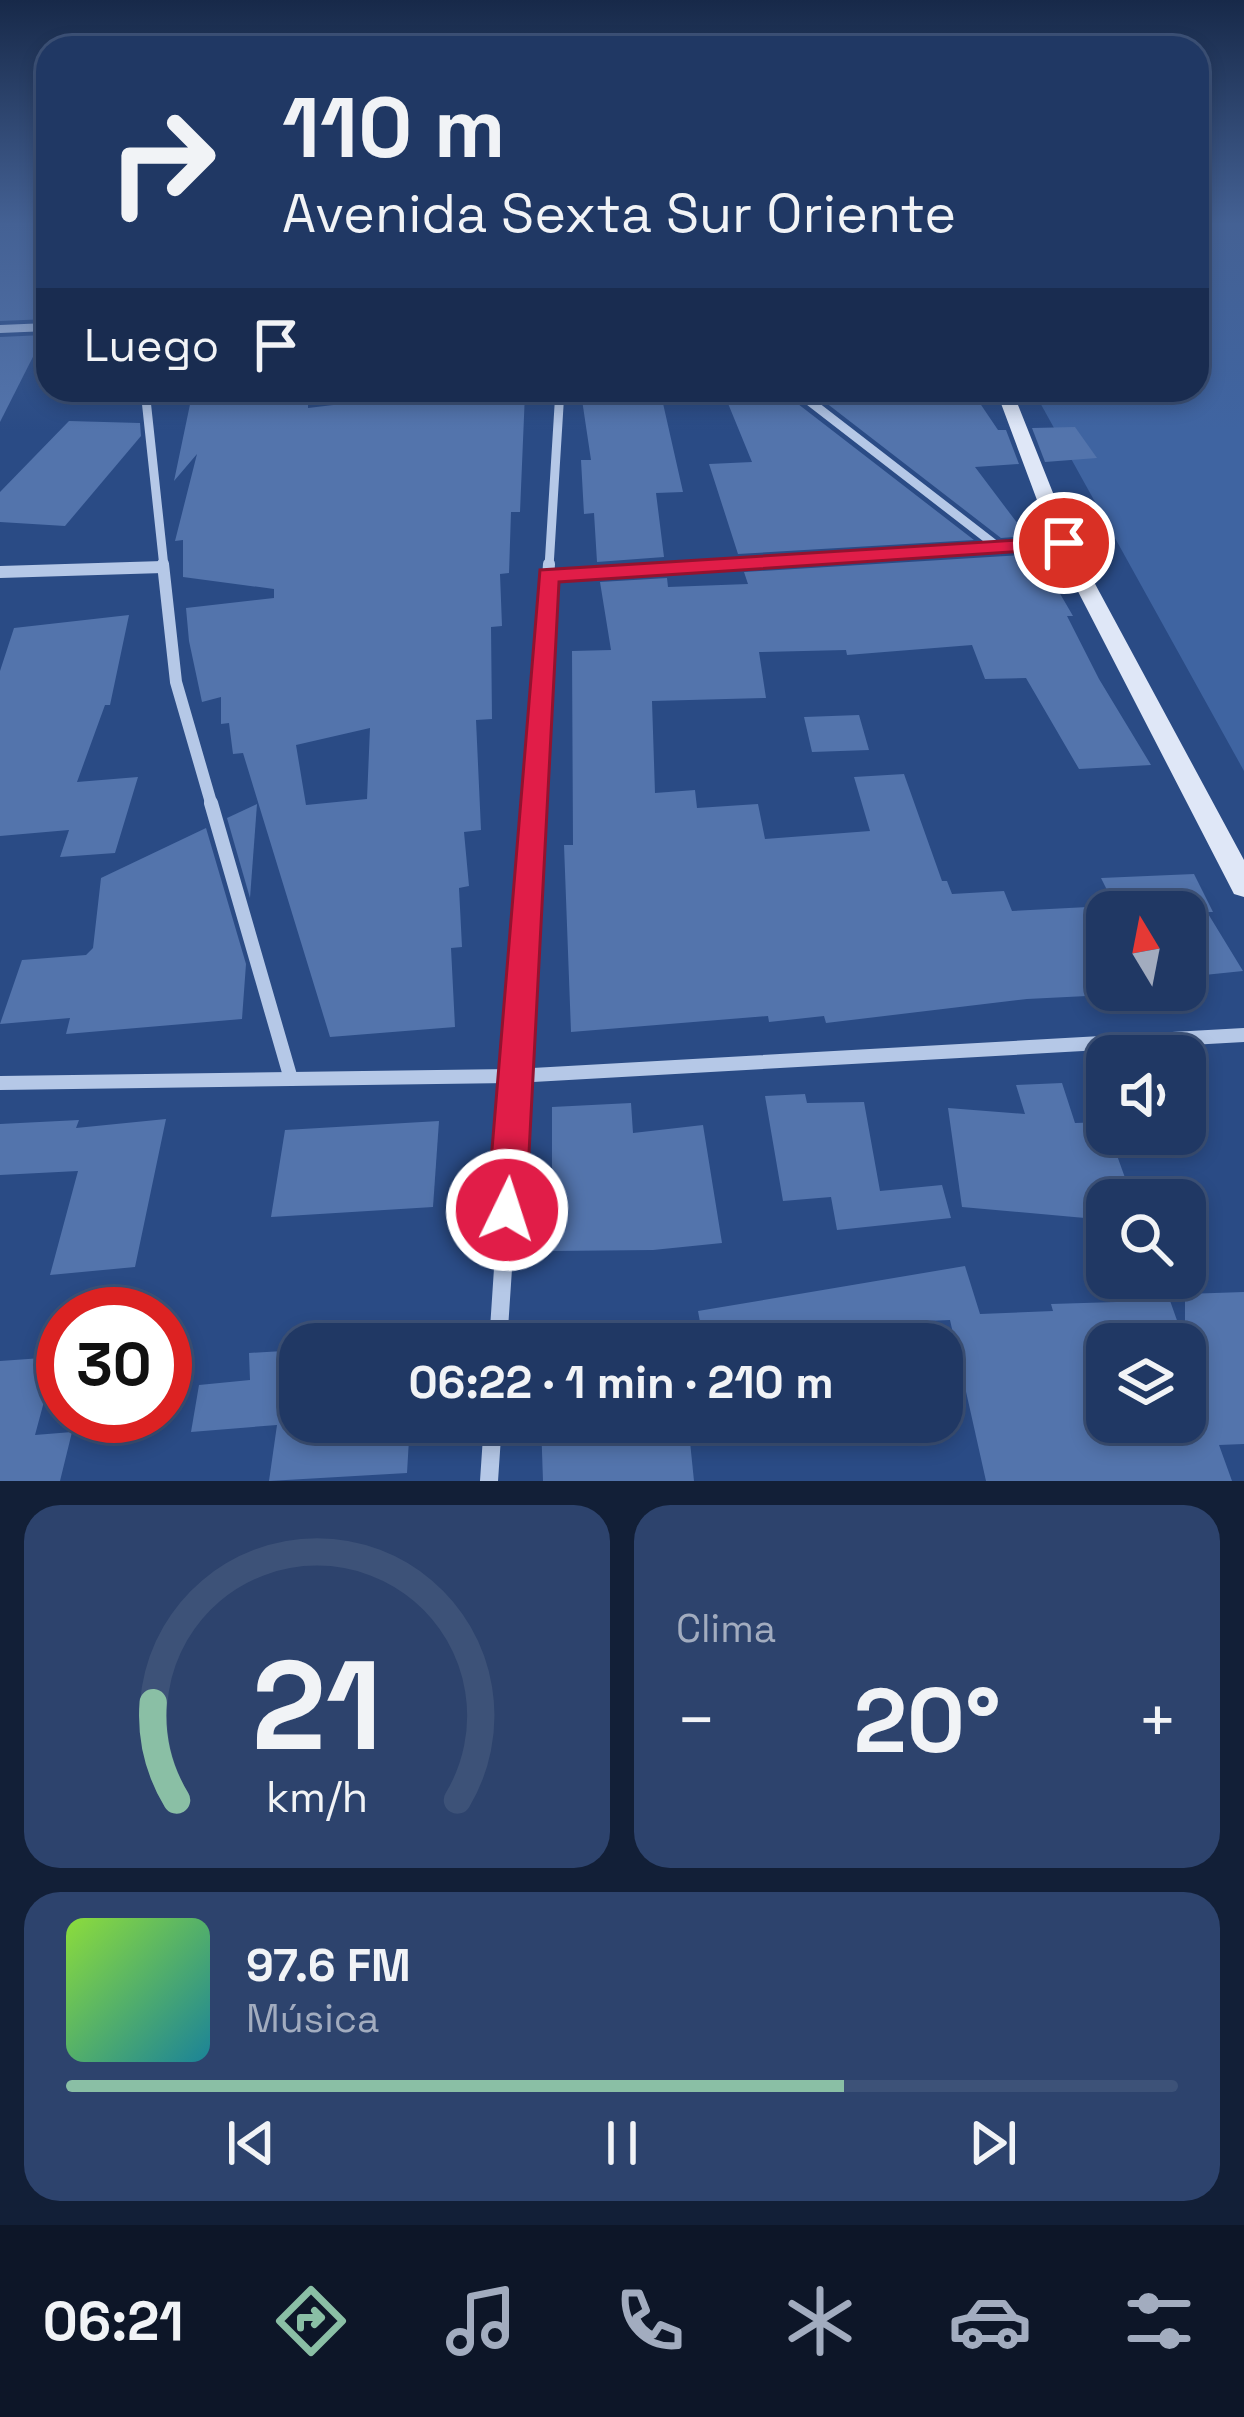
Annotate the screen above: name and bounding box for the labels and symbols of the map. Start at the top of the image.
pin [1013,492,1115,594]
north arrow [1086,891,1206,1011]
position arrow [444,1147,570,1273]
speed limit sign: 30 [36,1287,192,1443]

